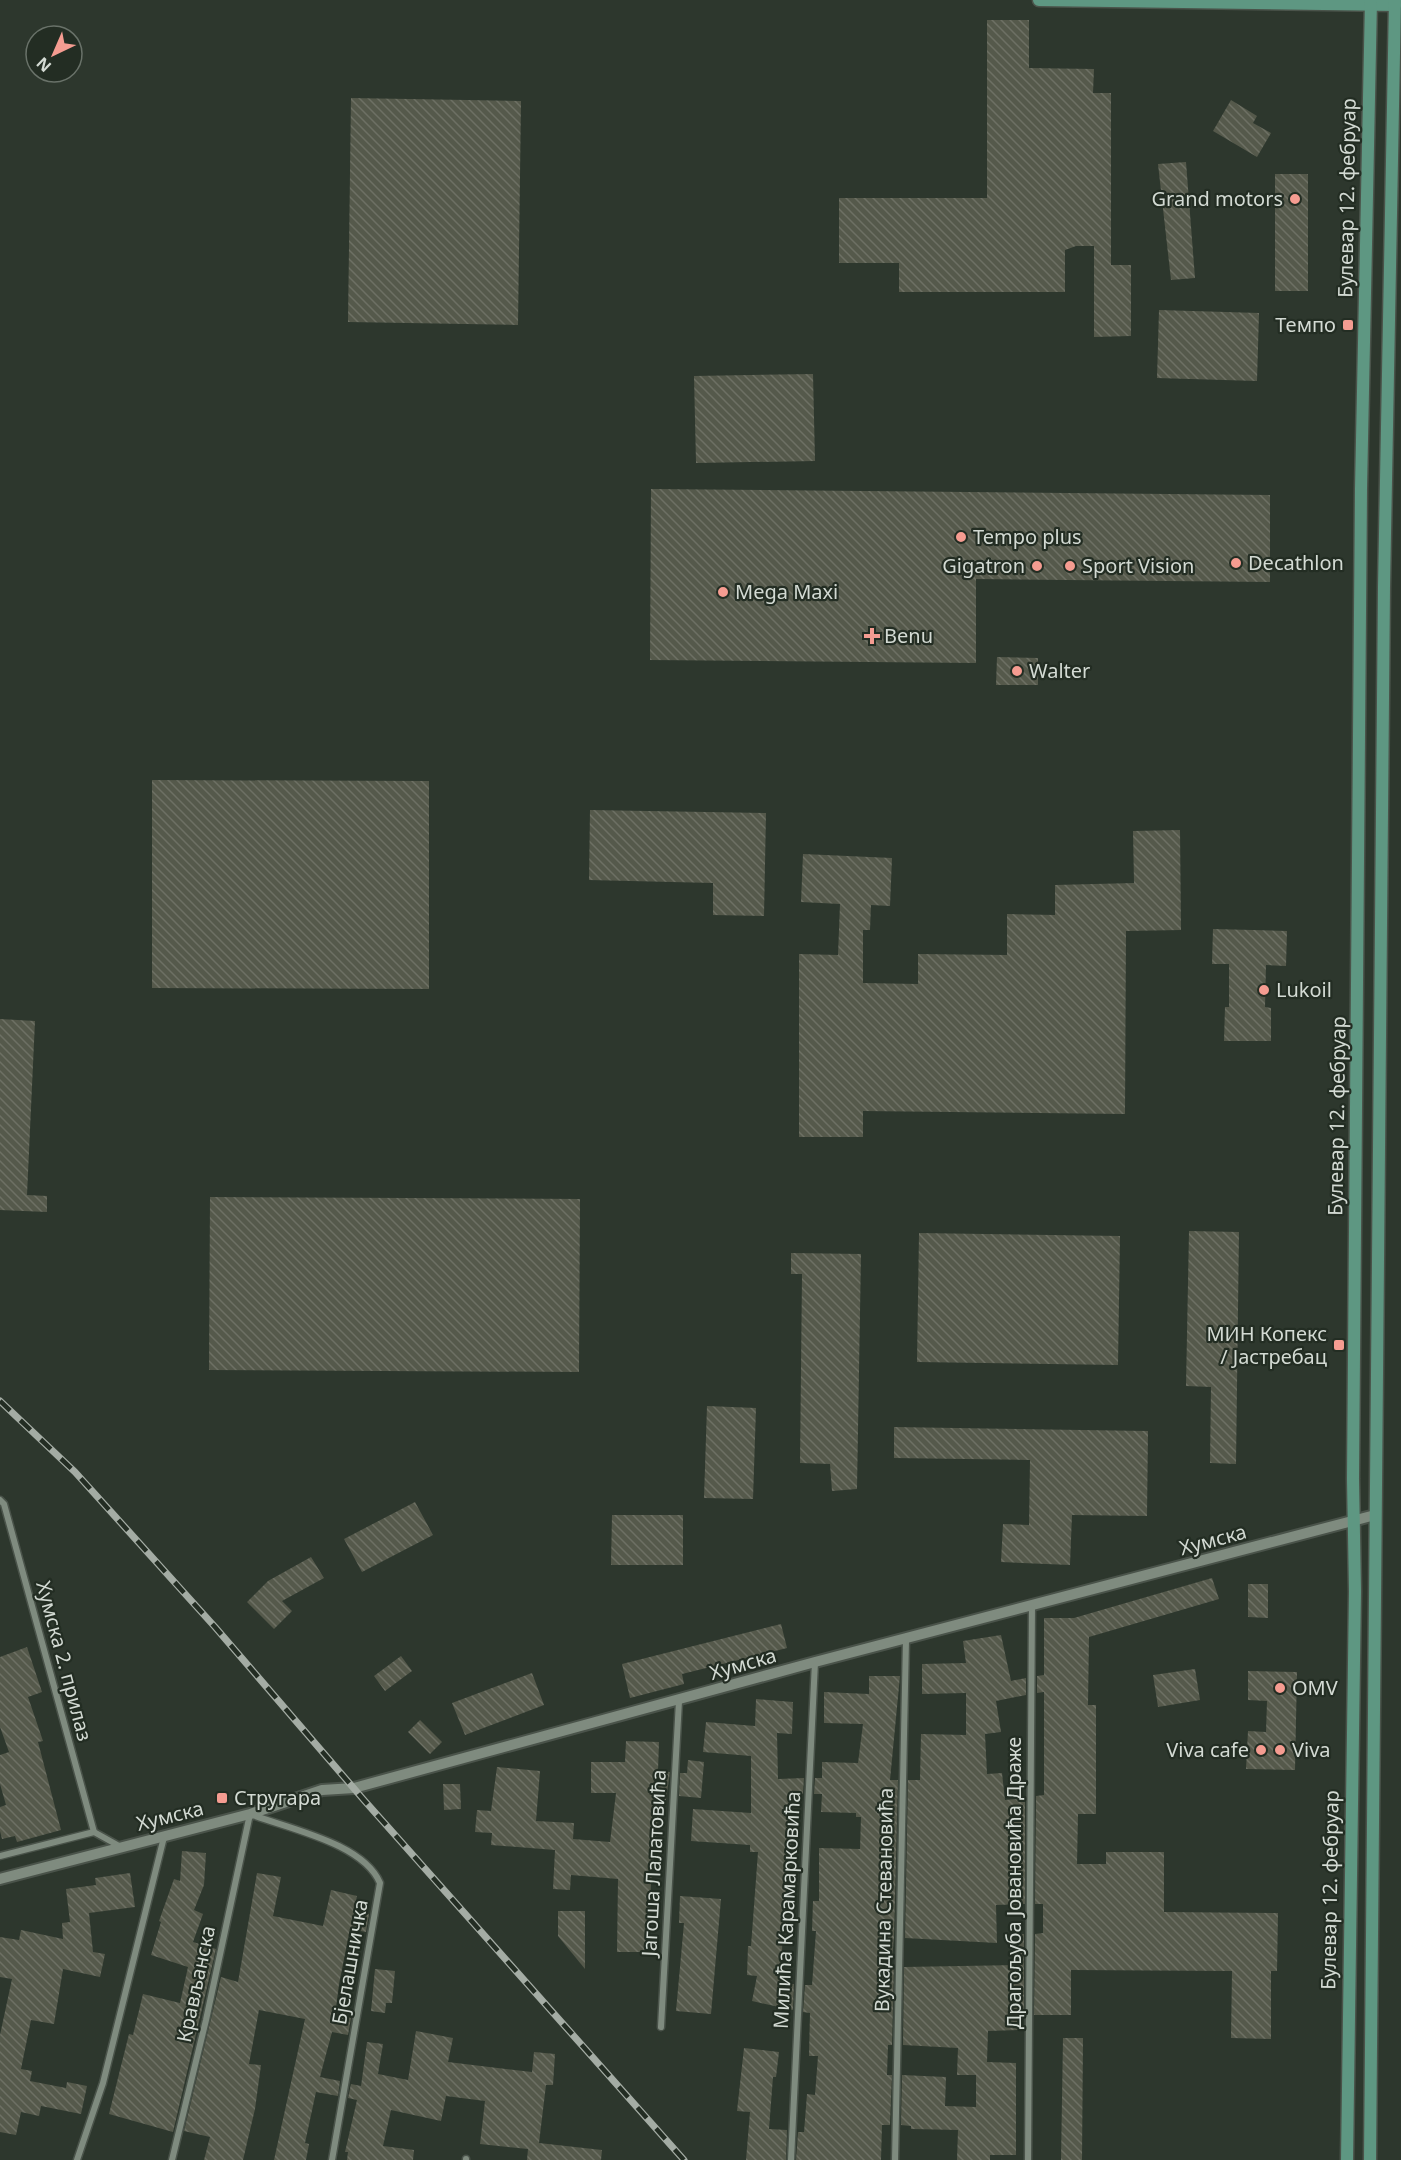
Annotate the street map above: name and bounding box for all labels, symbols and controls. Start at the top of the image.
north arrow [24,24,84,84]
text: N [31,52,56,77]
street label: Булевар 12. фебруар [1331,98,1362,298]
place label: Grand motors [1152,185,1283,212]
marker: Grand motors [1288,192,1302,206]
place label: Темпо [1275,311,1336,338]
marker: Темпо [1341,318,1355,332]
place label: Tempo plus [973,523,1082,550]
marker: Tempo plus [954,530,968,544]
place label: Decathlon [1248,549,1344,576]
place label: Gigatron [942,552,1025,579]
place label: Sport Vision [1082,552,1194,579]
marker: Decathlon [1229,556,1243,570]
marker: Gigatron [1030,559,1044,573]
marker: Sport Vision [1063,559,1077,573]
place label: Mega Maxi [735,578,838,605]
marker: Mega Maxi [716,585,730,599]
place label: Benu [884,622,933,649]
marker: Benu [865,629,879,643]
place label: Walter [1029,657,1090,684]
marker: Walter [1010,664,1024,678]
place label: Lukoil [1276,976,1332,1003]
marker: Lukoil [1257,983,1271,997]
street label: Булевар 12. фебруар [1321,1016,1352,1216]
place label: МИН Копекс / Јастребац [1206,1320,1328,1370]
marker: МИН Копекс / Јастребац [1332,1338,1346,1352]
street label: Хумска [1176,1518,1249,1561]
street label: Хумска 2. прилаз [30,1578,99,1744]
street label: Хумска [706,1641,779,1686]
place label: OMV [1292,1674,1338,1701]
marker: OMV [1273,1681,1287,1695]
place label: Viva cafe [1166,1736,1249,1763]
place label: Viva [1292,1736,1331,1763]
street label: Драгољуба Јовановића Драже [1000,1737,1027,2029]
marker: Viva cafe [1254,1743,1268,1757]
marker: Viva [1273,1743,1287,1757]
street label: Јагоша Лалатовића [635,1769,672,1959]
place label: Стругара [234,1784,321,1811]
street label: Вукадина Стевановића [868,1788,899,2012]
street label: Милића Карамарковића [767,1790,806,2029]
street label: Булевар 12. фебруар [1314,1790,1345,1990]
marker: Стругара [215,1791,229,1805]
street label: Хумска [133,1794,206,1837]
street label: Бјелашничка [325,1897,374,2027]
street label: Крављанска [170,1923,221,2045]

